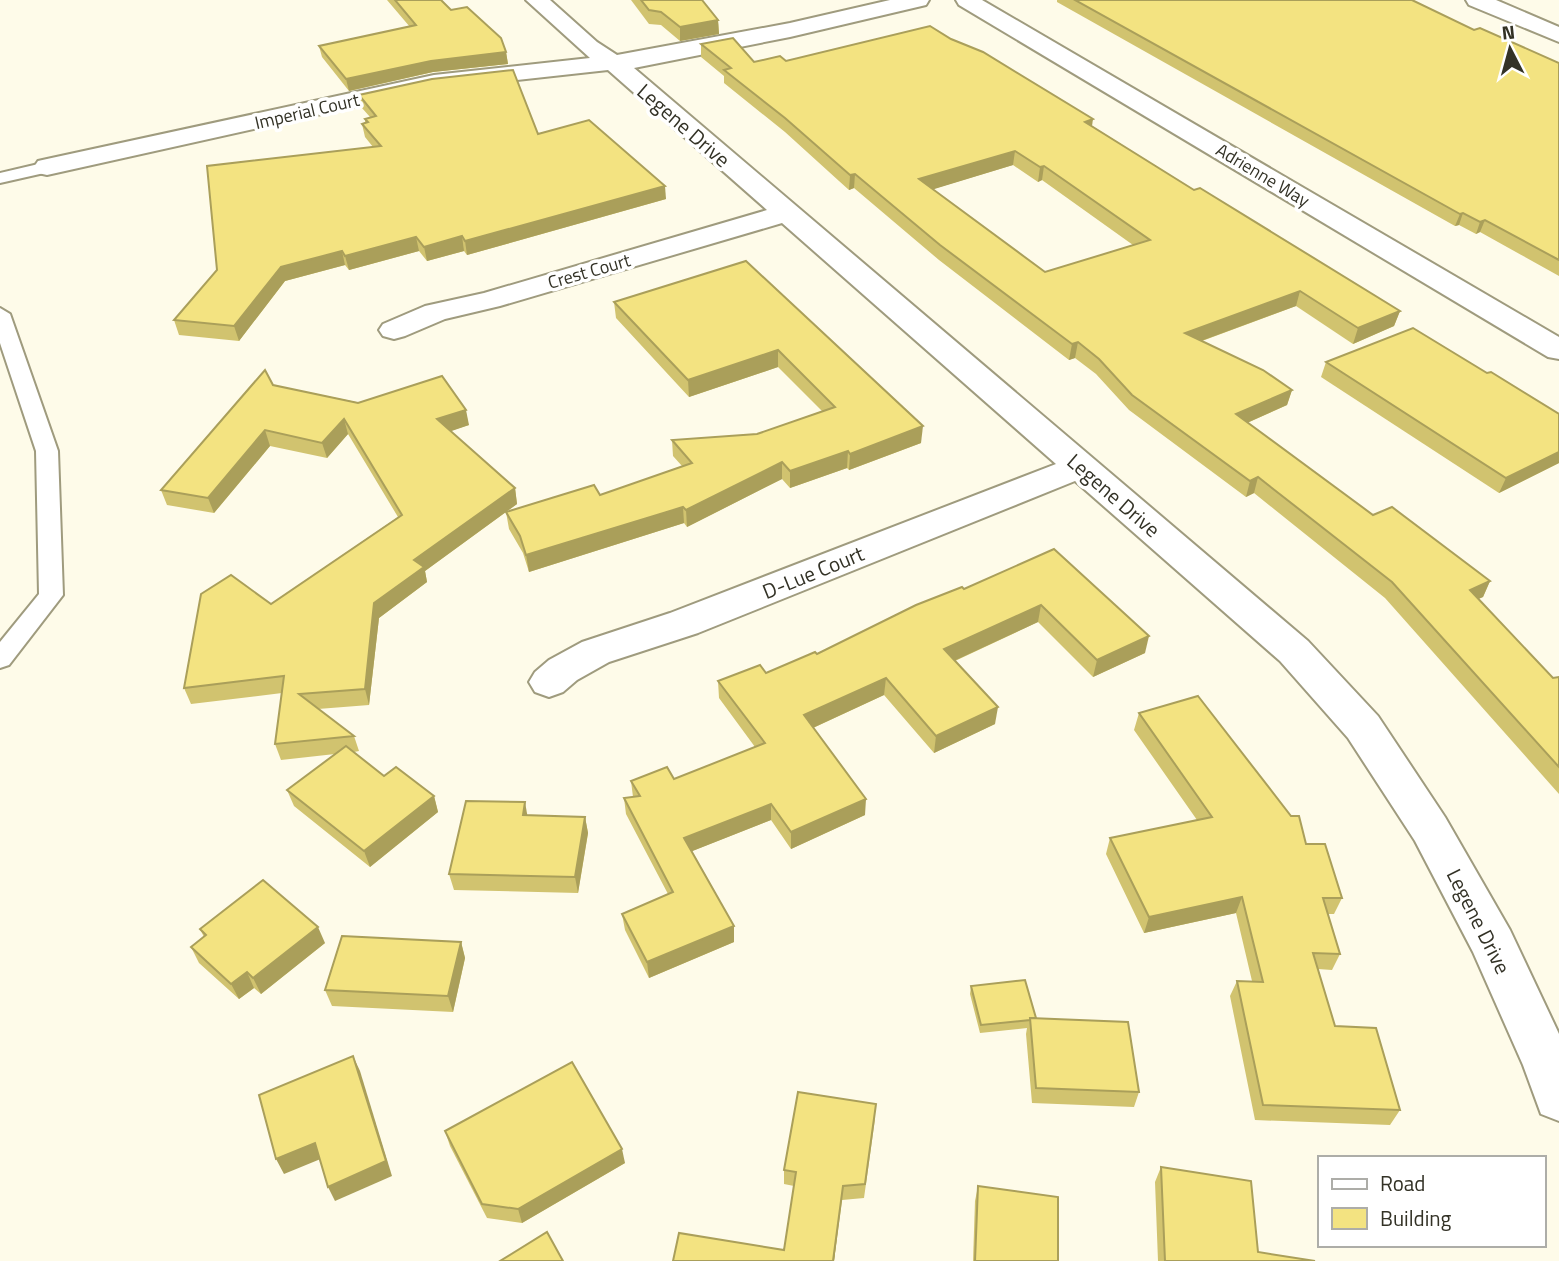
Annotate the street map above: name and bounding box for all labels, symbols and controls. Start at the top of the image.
north arrow [1475,14,1545,84]
text: N [1500,16,1516,47]
street label: Legene Drive [630,75,738,175]
street label: Imperial Court [252,86,363,136]
street label: Adrienne Way [1211,136,1315,214]
street label: Crest Court [545,246,634,296]
street label: Legene Drive [1060,445,1168,545]
street label: D-Lue Court [757,537,869,607]
street label: Legene Drive [1439,863,1519,979]
legend [1318,1156,1545,1247]
text: Road [1380,1167,1425,1199]
text: Building [1380,1202,1452,1234]

